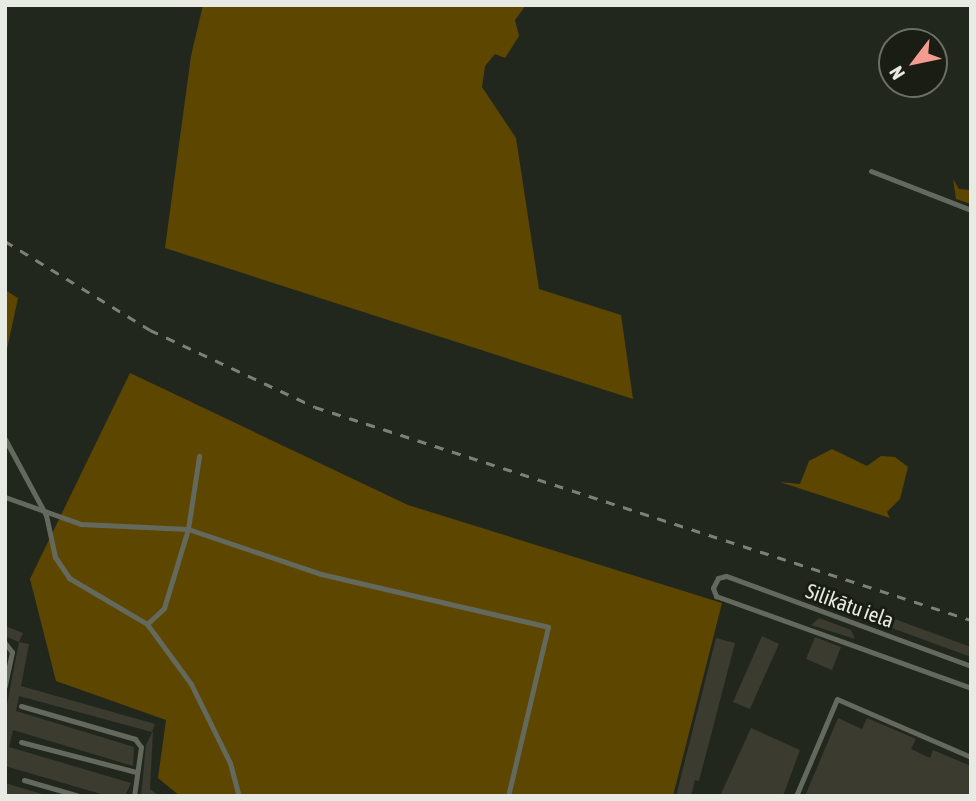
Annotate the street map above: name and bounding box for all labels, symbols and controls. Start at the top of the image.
north arrow [878,28,948,98]
text: N [885,62,909,84]
street label: Silikātu iela [803,577,897,633]

